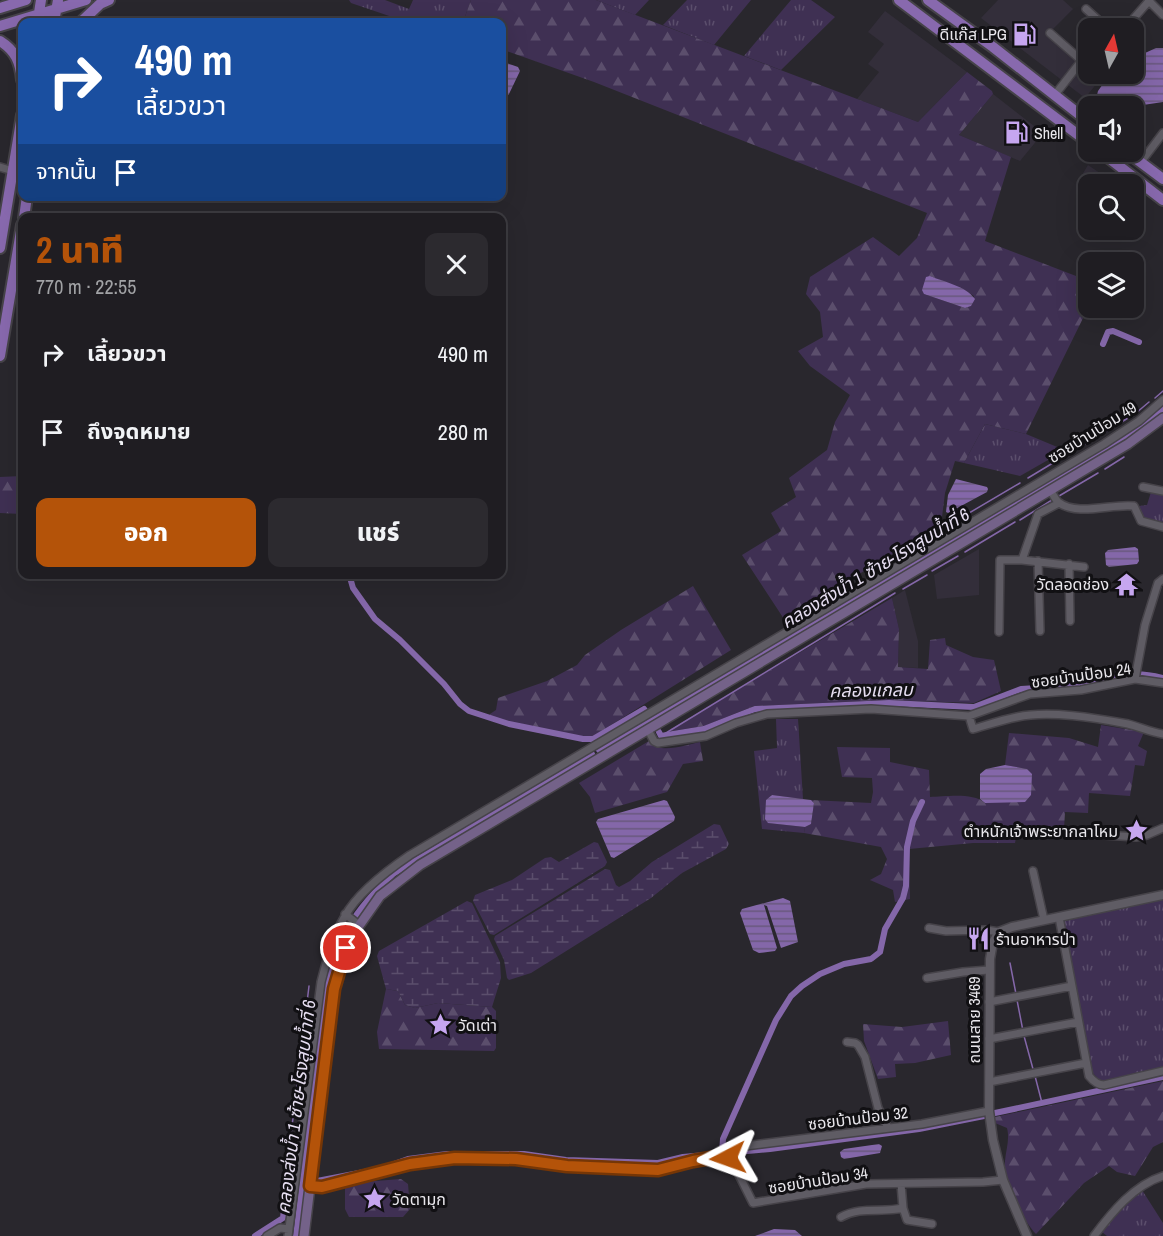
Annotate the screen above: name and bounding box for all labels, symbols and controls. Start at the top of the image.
north arrow [1078,18,1144,84]
map controls [1078,18,1144,318]
fuel station icon: ดีแก๊ส LPG [1012,21,1038,47]
place label: ดีแก๊ส LPG [939,23,1007,45]
text: 490 m [135,32,233,88]
icon: right [36,42,114,120]
text: เลี้ยวขวา [135,87,226,123]
button: sound [1078,96,1144,162]
fuel station icon: Shell [1003,120,1029,146]
place label: Shell [1034,122,1063,144]
text: จากนั้น [36,156,97,186]
icon: arrive [109,156,142,189]
button: search [1078,174,1144,240]
text: 2 นาที [36,226,124,274]
button: close [425,233,488,296]
button: layers [1078,252,1144,318]
text: 770 m · 22:55 [36,273,136,300]
icon: right [36,338,69,371]
text: เลี้ยวขวา [87,338,167,368]
text: 490 m [438,339,488,369]
street label: ซอยบ้านป้อม 49 [1044,396,1140,468]
icon: arrive [36,416,69,449]
text: ถึงจุดหมาย [87,416,191,446]
text: 280 m [438,417,488,447]
button: ออก [36,498,256,567]
button: แชร์ [268,498,488,567]
water label: คลองส่งน้ำ 1 ซ้าย-โรงสูบน้ำที่ 6 [776,502,974,634]
temple icon: วัดลอดช่อง [1114,571,1140,597]
place label: วัดลอดช่อง [1037,573,1109,595]
street label: ซอยบ้านป้อม 24 [1030,657,1132,693]
water label: คลองแกลบ [829,677,914,703]
place icon: ตำหนักเจ้าพระยากลาโหม [1123,818,1149,844]
place label: ตำหนักเจ้าพระยากลาโหม [964,820,1118,842]
pin [320,922,371,973]
restaurant icon: ร้านอาหารป่า [965,926,991,952]
place label: ร้านอาหารป่า [996,928,1076,950]
icon: arrive [329,931,362,964]
street label: ถนนสาย 3469 [963,976,985,1064]
water label: คลองส่งน้ำ 1 ซ้าย-โรงสูบน้ำที่ 6 [270,998,322,1216]
place icon: วัดเต่า [427,1012,453,1038]
place label: วัดเต่า [458,1014,497,1036]
street label: ซอยบ้านป้อม 32 [807,1101,909,1135]
position arrow [696,1126,760,1190]
street label: ซอยบ้านป้อม 34 [767,1161,869,1199]
place icon: วัดตามุก [361,1186,387,1212]
place label: วัดตามุก [392,1188,446,1210]

